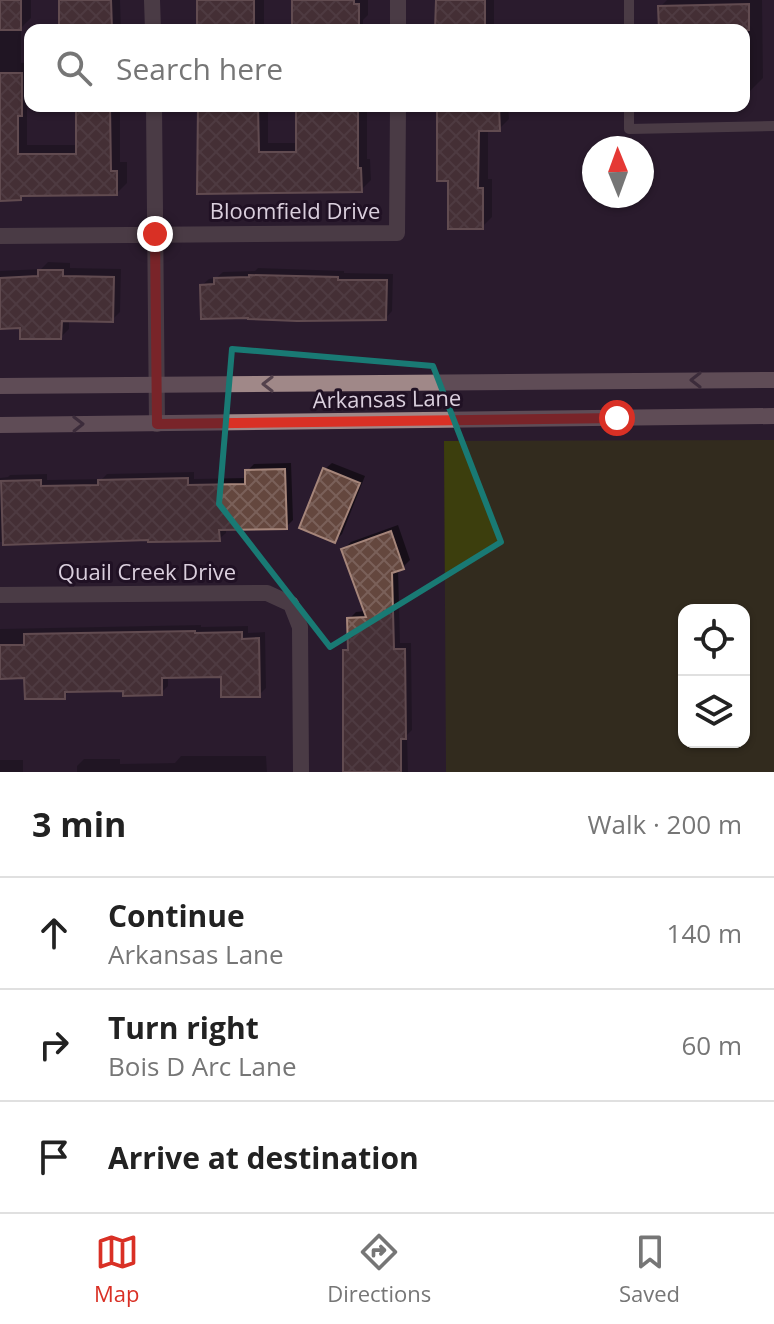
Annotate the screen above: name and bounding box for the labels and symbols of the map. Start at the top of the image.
north arrow [582,136,654,208]
street label: Bloomfield Drive [210,195,380,225]
route end [137,216,173,252]
one-way arrow [689,371,702,389]
one-way arrow [261,375,274,393]
street label: Arkansas Lane [312,382,462,414]
route start [599,400,635,436]
one-way arrow [72,416,85,433]
street label: Quail Creek Drive [58,556,236,586]

